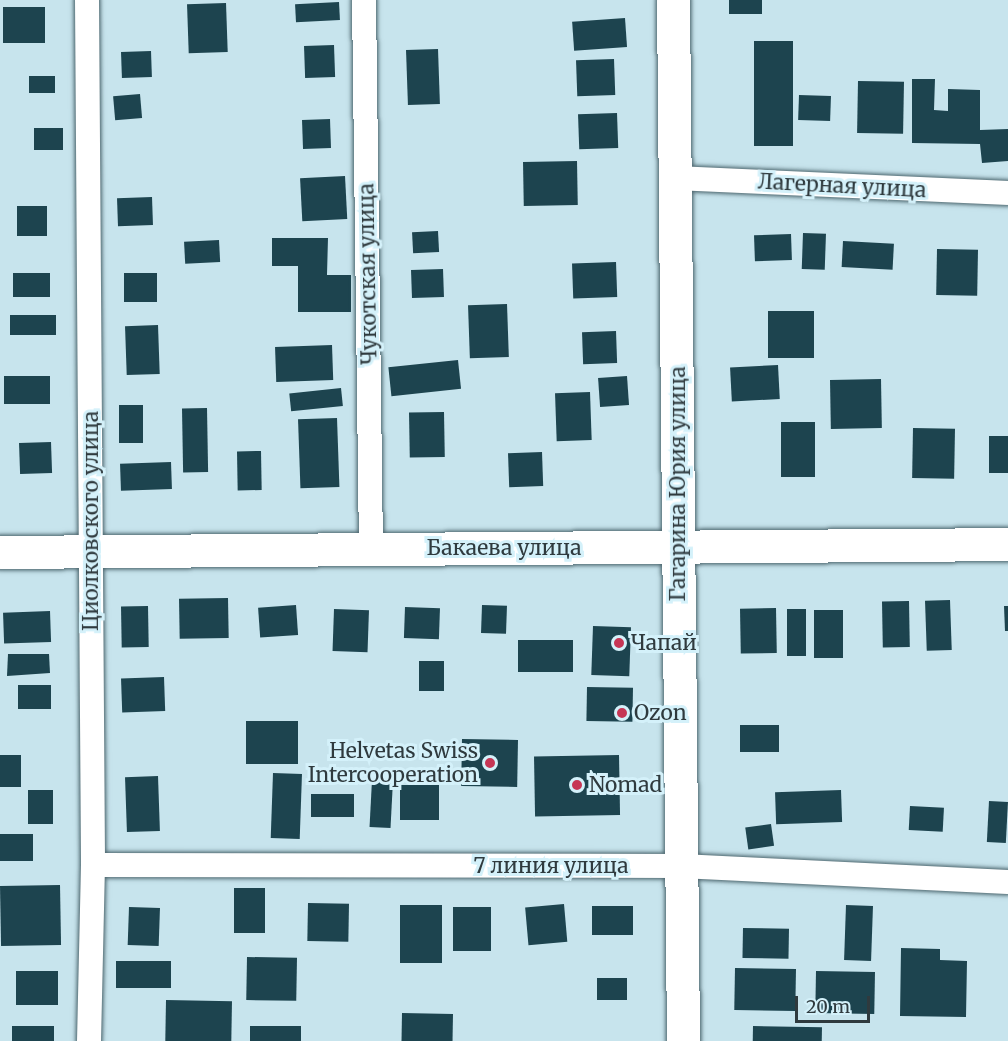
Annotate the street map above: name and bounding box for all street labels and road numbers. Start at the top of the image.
street label: Лагерная улица [757,169,927,203]
street label: Чукотская улица [354,183,382,365]
street label: Гагарина Юрия улица [665,366,691,602]
street label: Циолковского улица [78,411,104,631]
street label: Бакаева улица [427,535,581,561]
street label: 7 линия улица [474,853,628,879]

